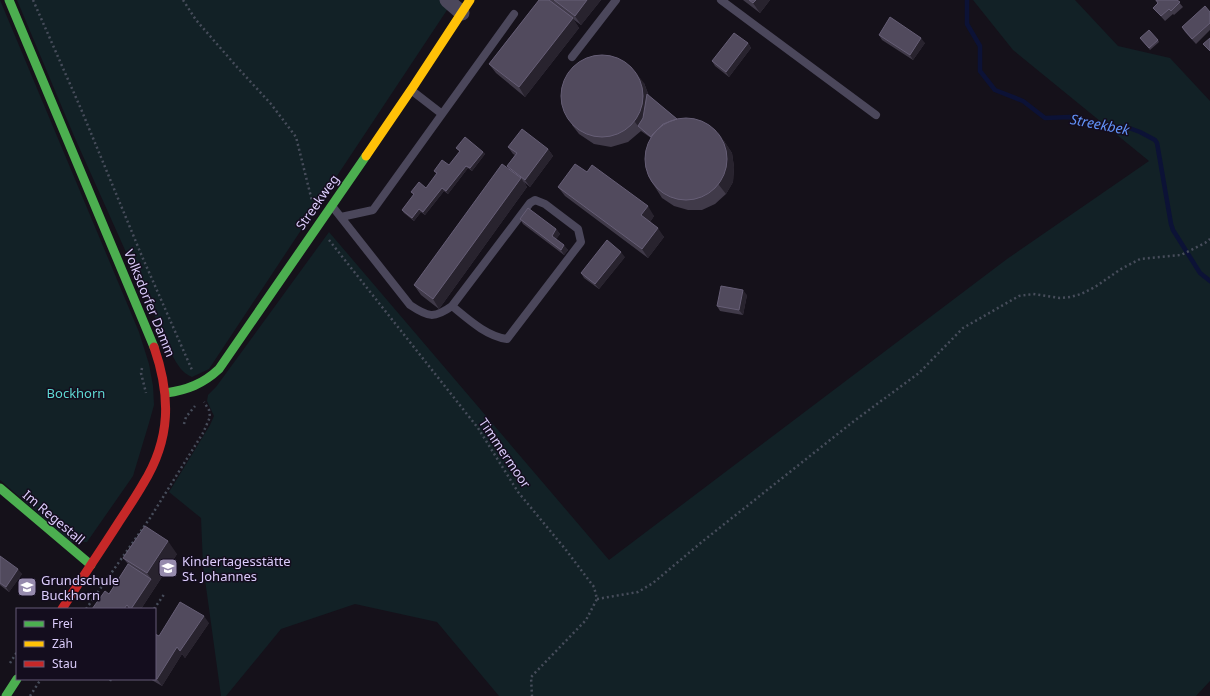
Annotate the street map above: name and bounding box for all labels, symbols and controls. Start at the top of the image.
water label: Streekbek [1069,109,1132,139]
street label: Streekweg [291,171,343,233]
street label: Volksdorfer Damm [120,246,180,360]
park label: Bockhorn [47,384,105,402]
street label: Timmermoor [475,414,535,492]
street label: Im Regestall [19,486,89,548]
place label: Kindertagesstätte St. Johannes [182,552,291,585]
school or university icon: Kindertagesstätte St. Johannes [157,557,179,579]
place label: Grundschule Buckhorn [41,571,119,604]
school or university icon: Grundschule Buckhorn [16,576,38,598]
legend [16,608,156,680]
text: Frei [52,615,73,632]
text: Zäh [52,635,73,652]
text: Stau [52,655,77,672]

